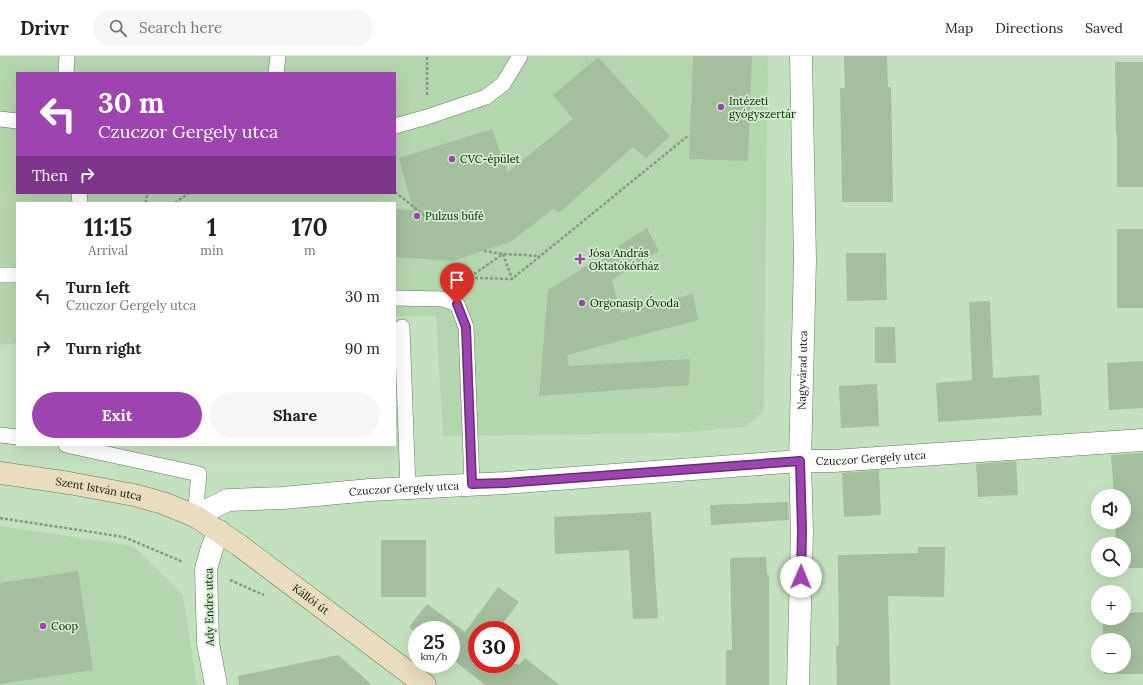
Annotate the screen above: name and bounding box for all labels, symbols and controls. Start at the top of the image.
search box [93,10,373,46]
text: Drivr [20,16,69,40]
icon: search [107,17,129,39]
text: Search here [139,18,222,37]
text: Map [945,19,973,37]
text: Directions [995,19,1063,37]
text: Saved [1085,19,1123,37]
text: 30 m [98,85,165,121]
icon: left [32,88,84,140]
place label: Intézeti gyógyszertár [729,94,796,121]
marker: Intézeti gyógyszertár [716,102,726,112]
text: Czuczor Gergely utca [98,120,278,143]
place label: CVC-épület [460,152,521,166]
marker: CVC-épület [447,154,457,164]
icon: right [76,164,98,186]
text: Then [32,166,68,185]
place label: Pulzus büfé [425,209,484,223]
marker: Pulzus büfé [412,211,422,221]
text: 11:15 [84,212,132,243]
text: 1 [207,212,217,243]
text: 170 [292,212,328,243]
text: Arrival [88,242,128,259]
text: min [200,242,224,259]
text: m [304,242,316,259]
place label: Jósa András Oktatókórház [588,246,659,273]
marker: Jósa András Oktatókórház [574,253,586,265]
pin [440,263,474,304]
icon: arrive [446,269,468,291]
text: Turn left [66,278,130,297]
icon: left [32,285,54,307]
text: 30 m [345,287,380,306]
place label: Orgonasíp Óvoda [590,296,679,310]
text: Czuczor Gergely utca [66,297,196,314]
marker: Orgonasíp Óvoda [577,298,587,308]
street label: Nagyvárad utca [794,330,810,410]
icon: right [32,337,54,359]
text: Turn right [66,339,142,358]
text: 90 m [345,339,380,358]
button: Exit [32,392,202,438]
button: Share [210,392,380,438]
street label: Czuczor Gergely utca [816,448,927,468]
street label: Szent István utca [55,474,144,504]
street label: Czuczor Gergely utca [348,478,460,499]
map controls [1091,489,1131,673]
button: sound [1091,489,1131,529]
button: search [1091,537,1131,577]
position arrow [780,556,822,598]
street label: Ady Endre utca [201,568,217,647]
street label: Kállói út [290,581,333,618]
button: + [1091,585,1131,625]
place label: Coop [51,619,79,633]
marker: Coop [38,621,48,631]
speed limit sign: 30 [468,621,520,673]
text: 25 [423,629,445,654]
button: − [1091,633,1131,673]
text: km/h [420,650,448,663]

